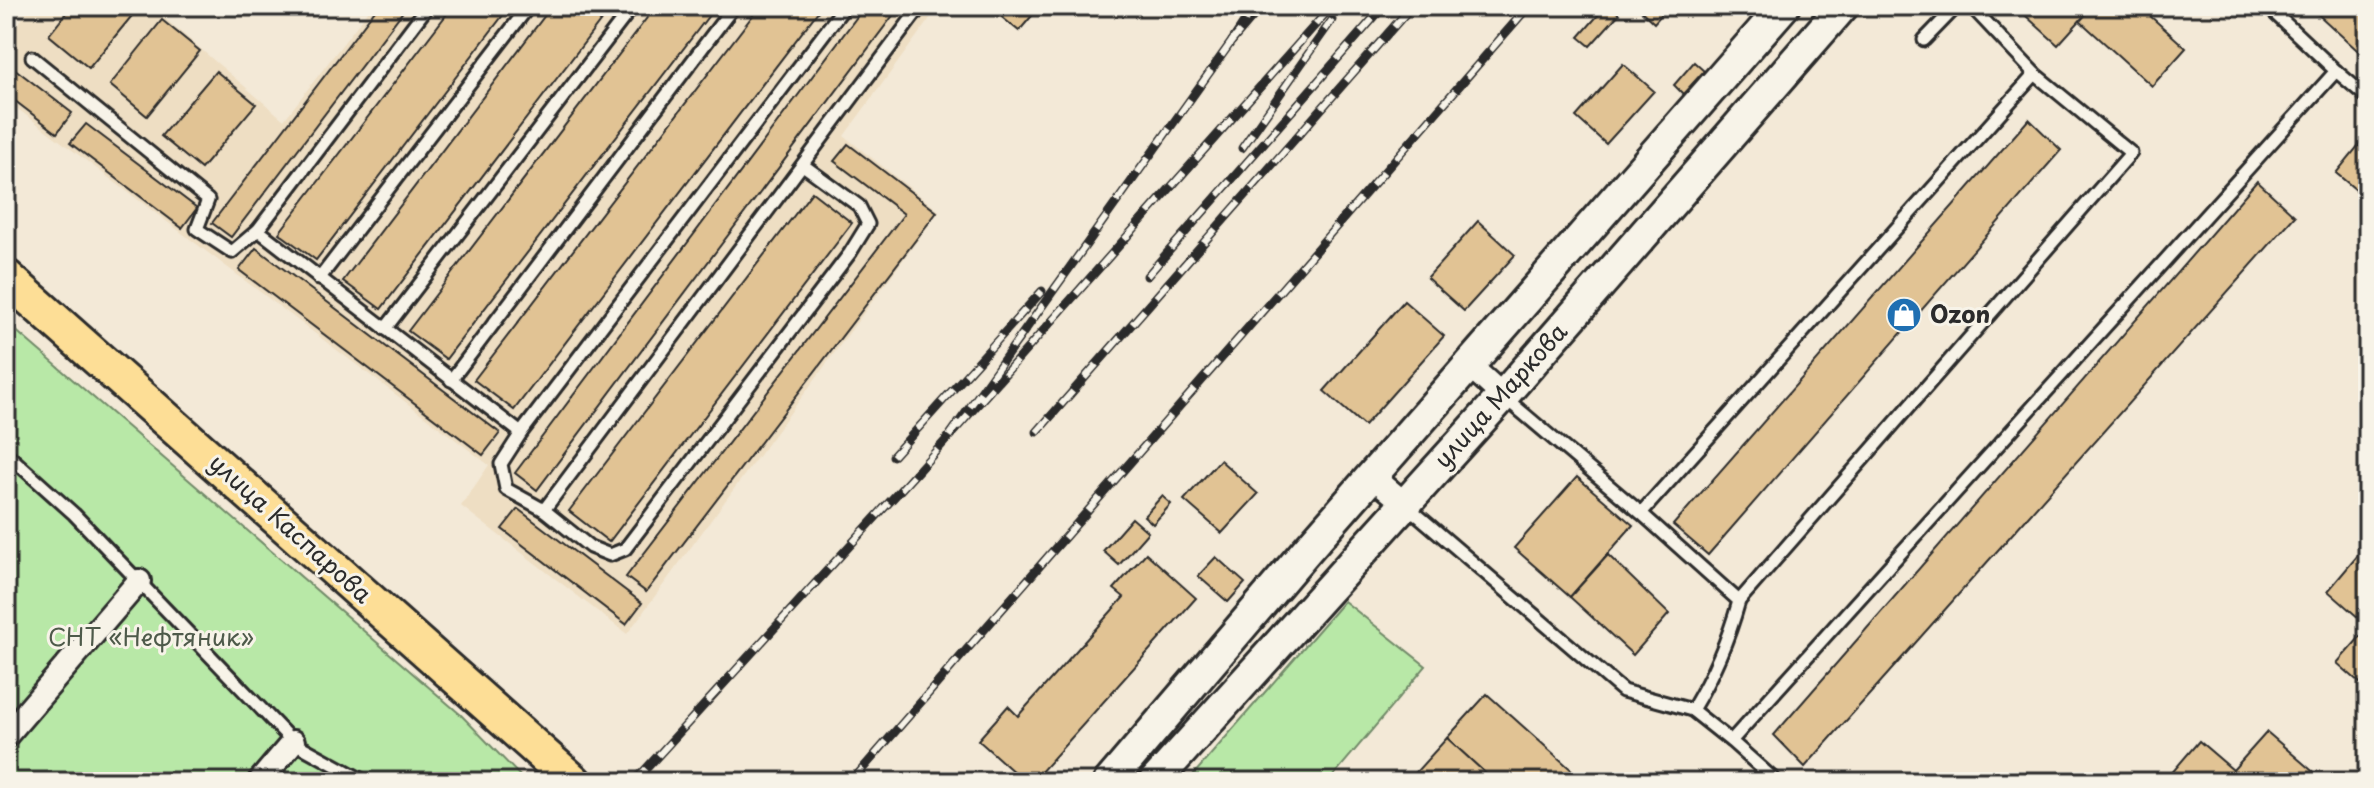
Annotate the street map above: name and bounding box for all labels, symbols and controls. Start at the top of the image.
place label: Ozon [1930,295,1990,331]
shop icon: Ozon [1885,296,1923,334]
street label: улица Маркова [1424,314,1575,475]
street label: улица Каспарова [202,444,381,611]
park label: СНТ «Нефтяник» [48,618,254,654]

